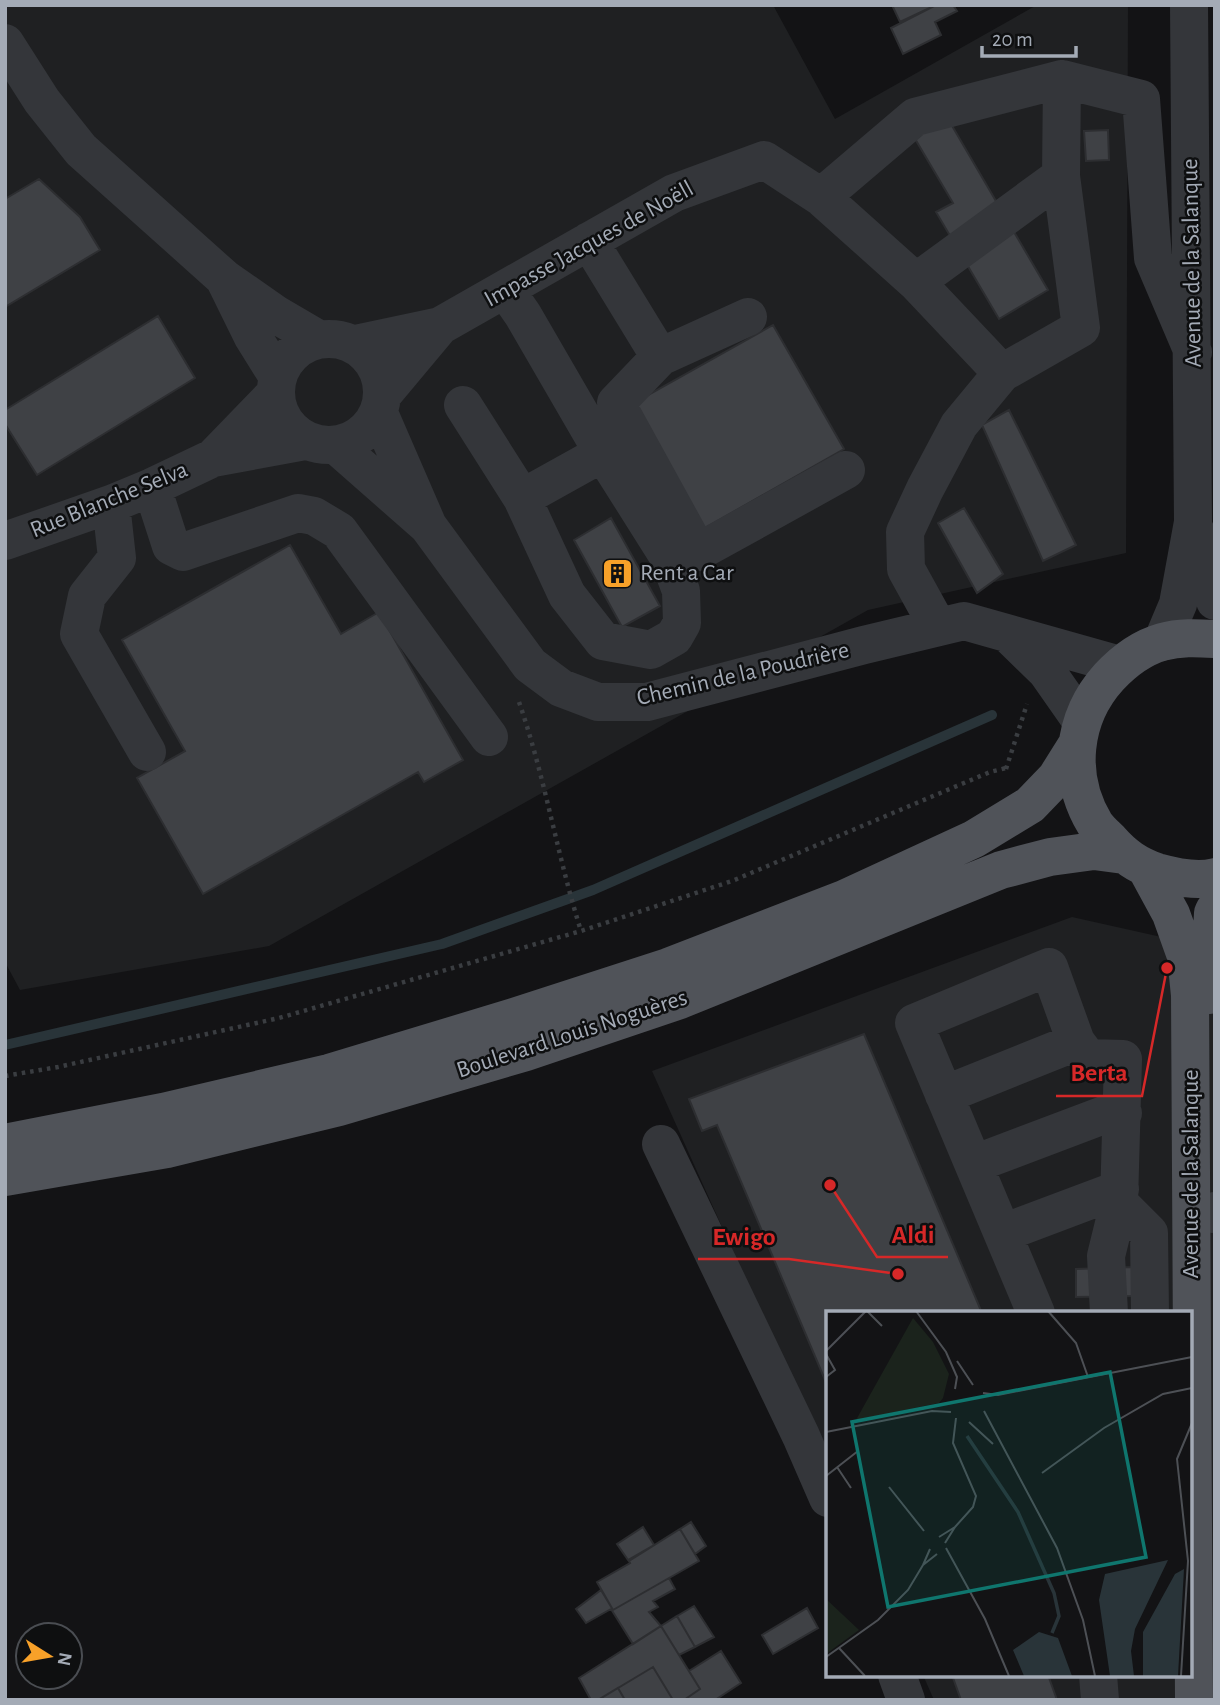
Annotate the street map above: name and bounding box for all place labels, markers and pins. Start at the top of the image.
building icon: Rent a Car [600,556,634,590]
place label: Rent a Car [640,561,734,585]
callout: Berta [1056,1049,1142,1096]
callout: Aldi [877,1210,948,1257]
callout: Ewigo [698,1212,789,1259]

